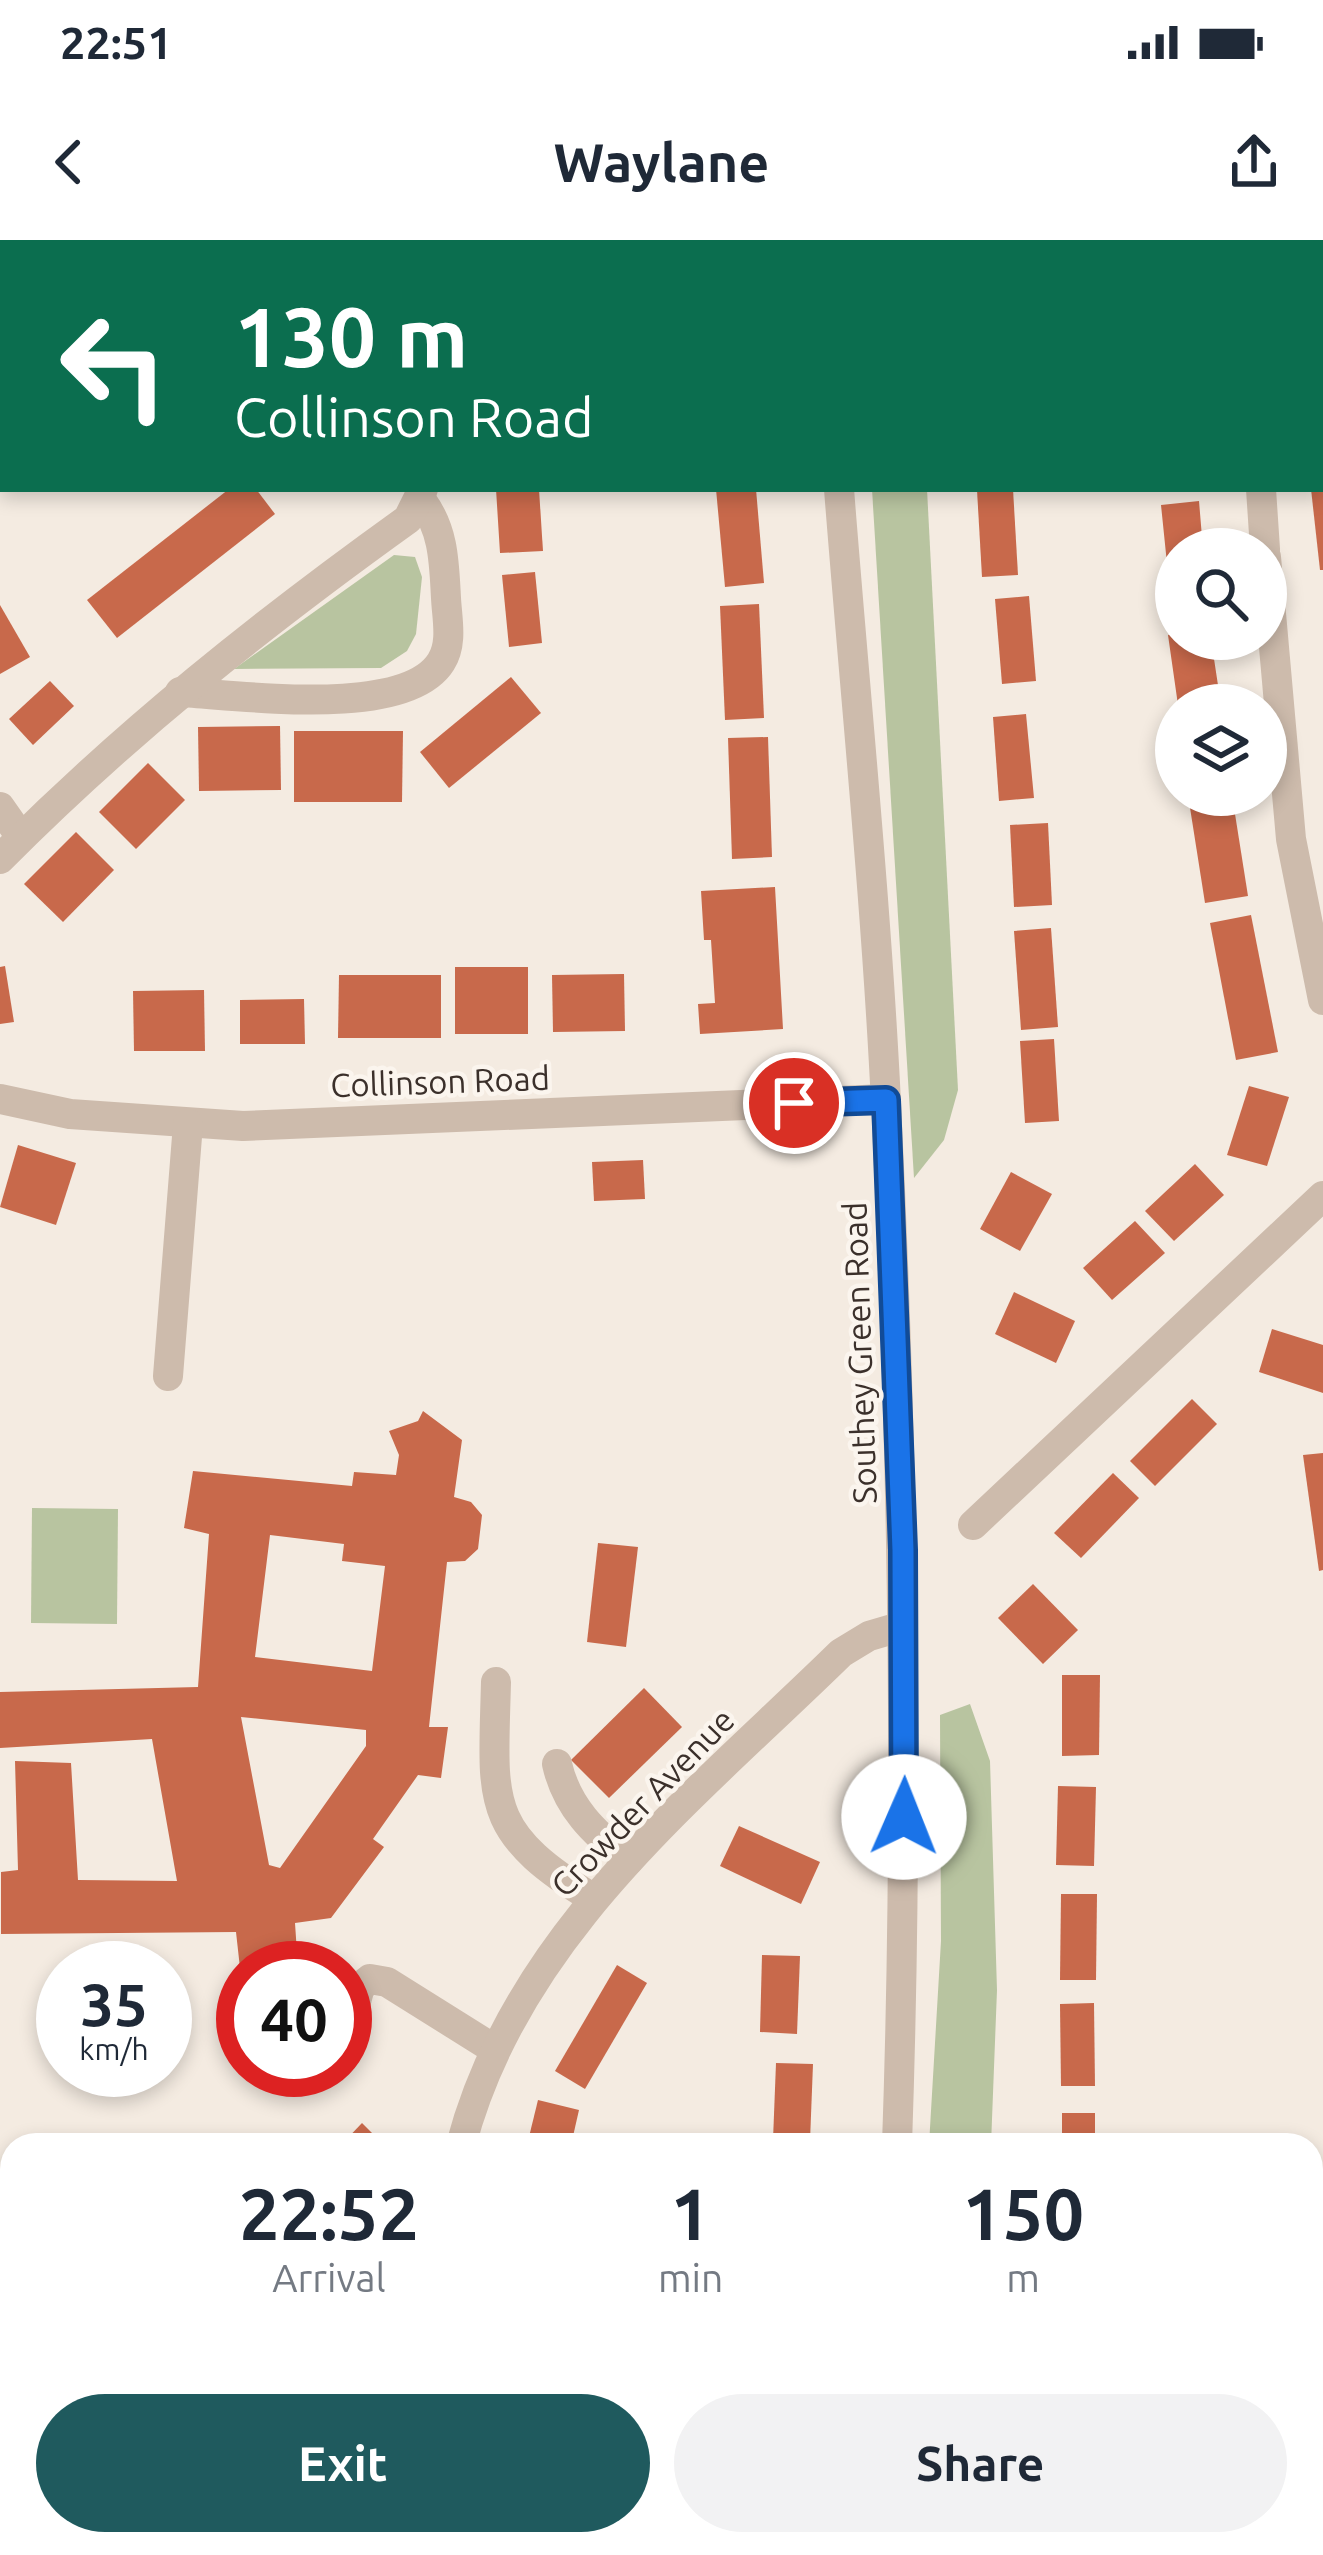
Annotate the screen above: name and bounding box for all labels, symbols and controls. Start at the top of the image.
text: 22:51 [60,17,173,68]
icon: back [36,129,102,195]
icon: share [1221,129,1287,195]
text: Waylane [554,132,769,192]
icon: left [36,288,192,444]
text: 130 m [234,289,468,383]
text: Collinson Road [234,387,594,447]
map controls [1155,528,1287,816]
button: search [1155,528,1287,660]
button: layers [1155,684,1287,816]
pin [743,1052,845,1154]
street label: Collinson Road [330,1059,550,1103]
icon: arrive [761,1070,827,1136]
street label: Southey Green Road [835,1201,883,1505]
street label: Crowder Avenue [543,1701,741,1903]
position arrow [841,1754,967,1880]
speed limit sign: 40 [216,1941,372,2097]
text: 35 [80,1970,148,2037]
text: km/h [79,2032,149,2066]
text: 22:52 [239,2173,419,2254]
text: 1 [670,2173,711,2254]
text: 150 [962,2173,1084,2254]
text: Arrival [272,2256,386,2299]
text: min [658,2256,723,2299]
text: m [1006,2256,1040,2299]
button: Exit [36,2394,650,2532]
button: Share [674,2394,1287,2532]

